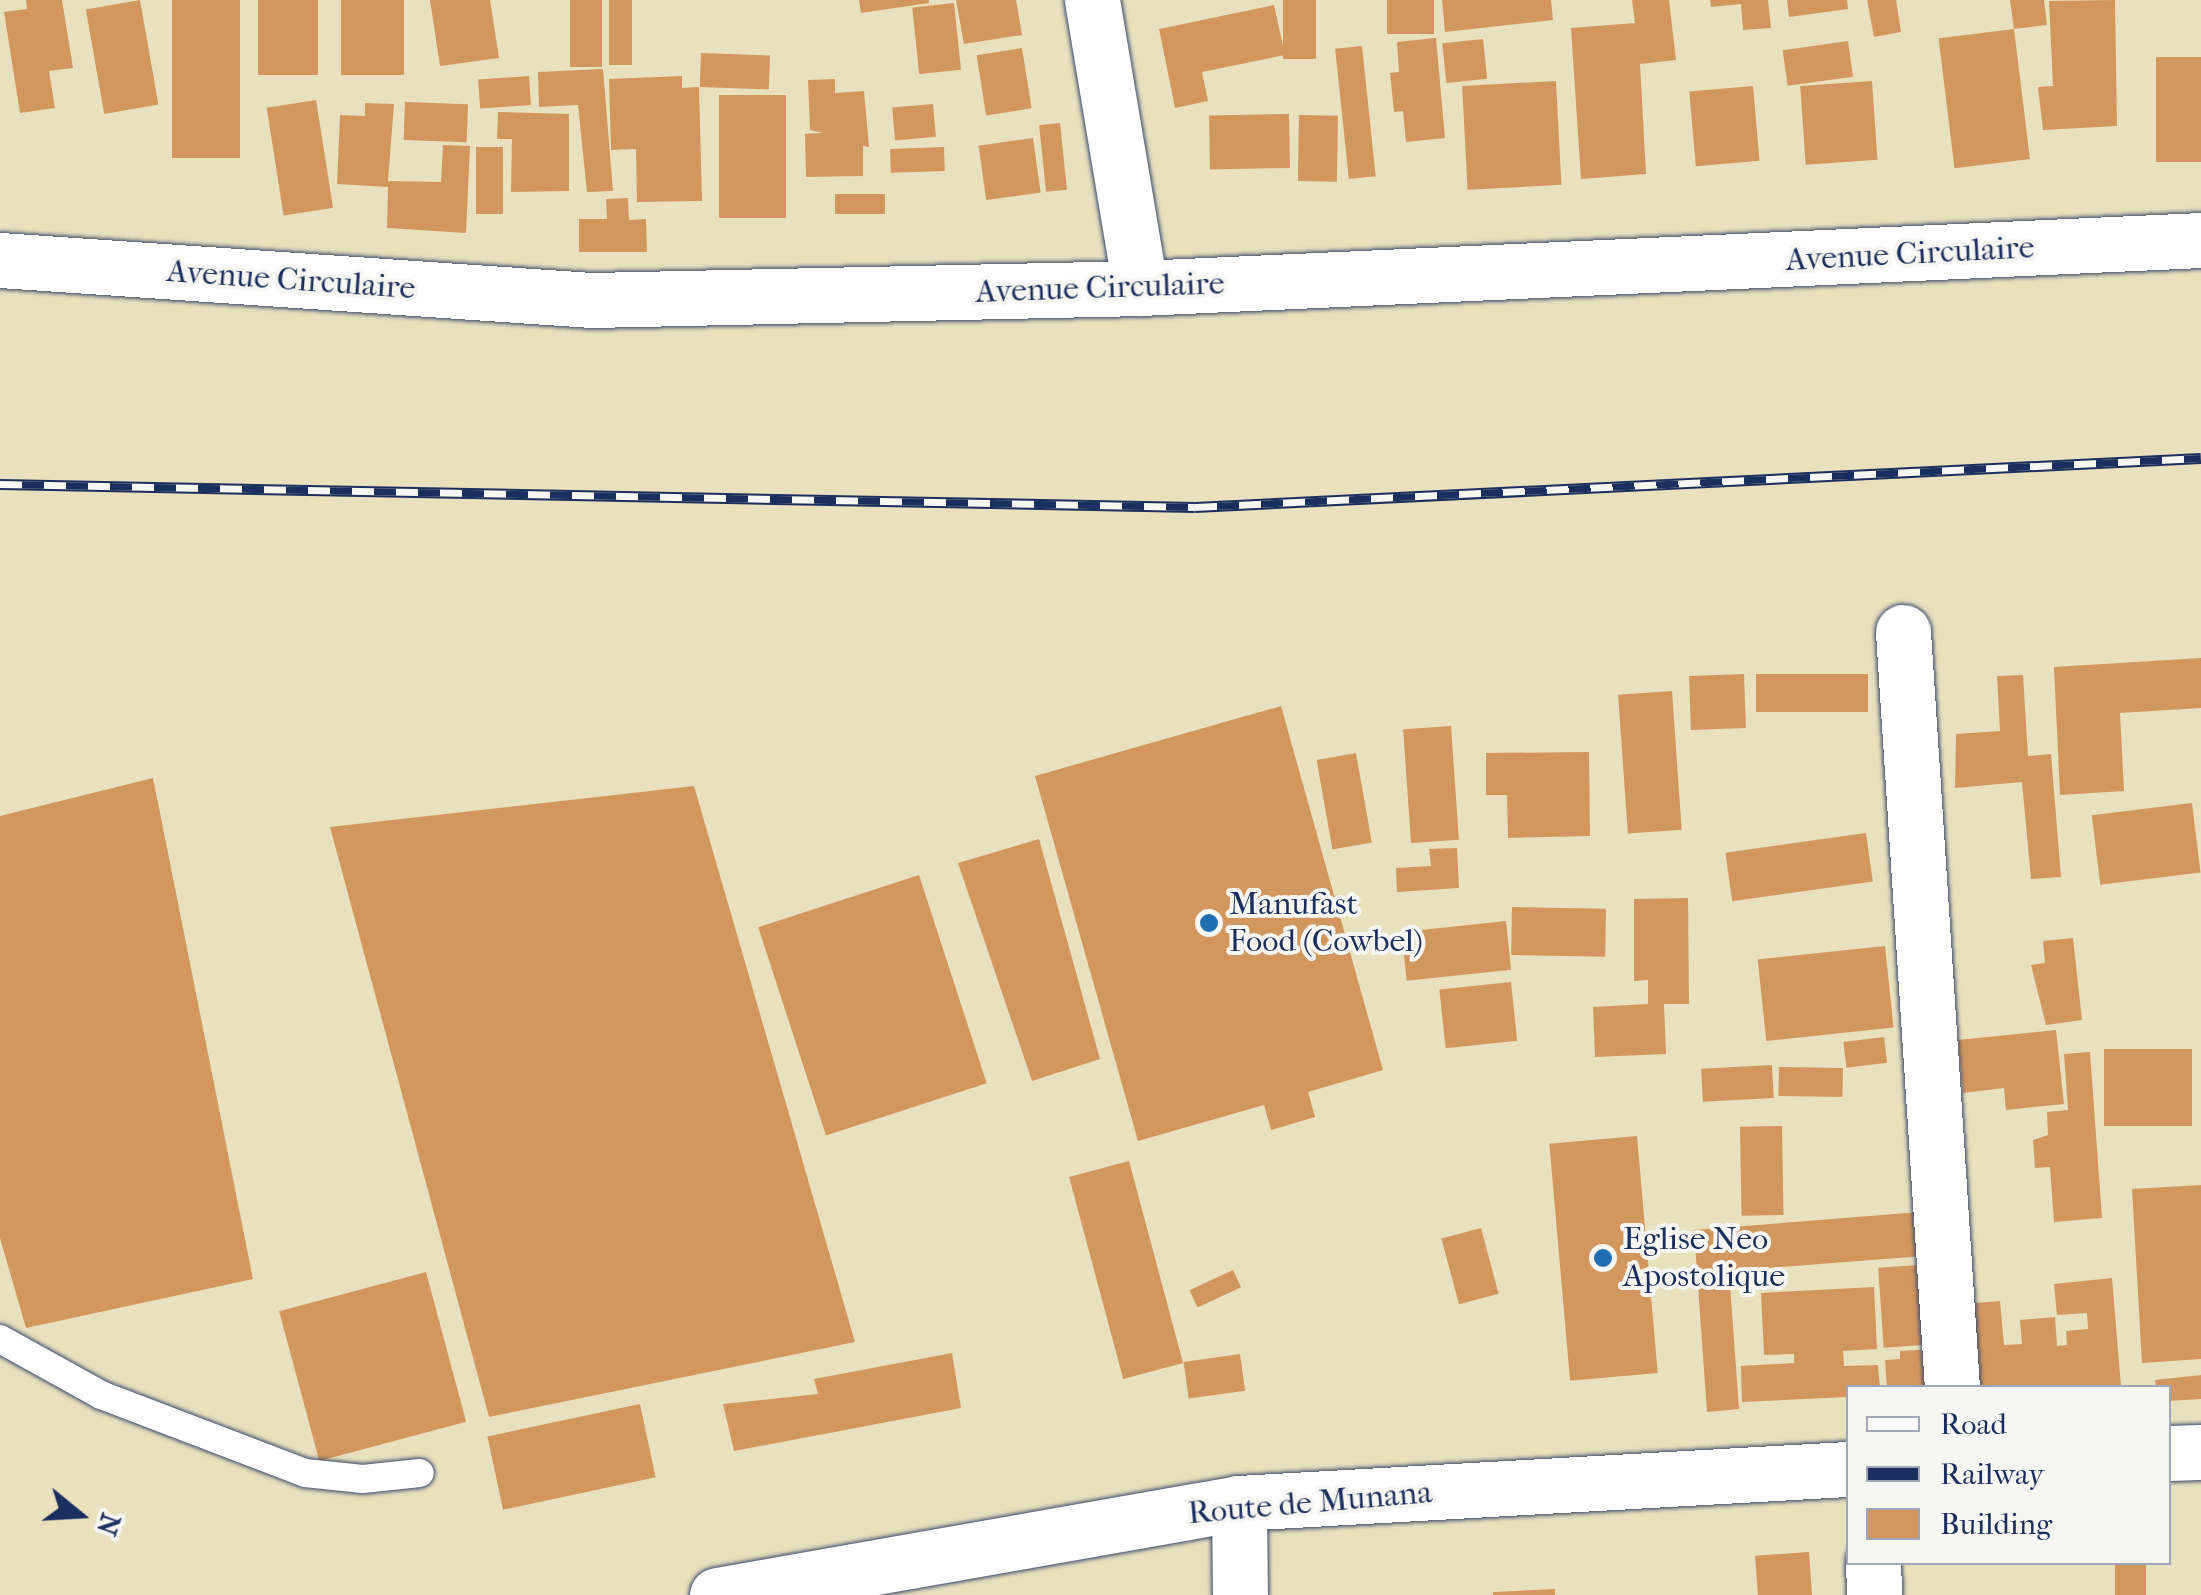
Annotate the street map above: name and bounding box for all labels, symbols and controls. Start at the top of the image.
street label: Avenue Circulaire [1785,228,2035,280]
street label: Avenue Circulaire [165,252,417,308]
street label: Avenue Circulaire [975,264,1225,312]
place label: Manufast Food (Cowbel) [1229,886,1423,961]
marker: Manufast Food (Cowbel) [1198,912,1220,934]
place label: Eglise Neo Apostolique [1623,1221,1785,1296]
marker: Eglise Neo Apostolique [1592,1247,1614,1269]
legend [1846,1385,2171,1565]
text: Road [1940,1407,2007,1442]
text: Railway [1940,1457,2044,1492]
north arrow [30,1465,130,1565]
street label: Route de Munana [1186,1473,1434,1533]
text: Building [1940,1507,2052,1542]
text: N [90,1509,128,1540]

